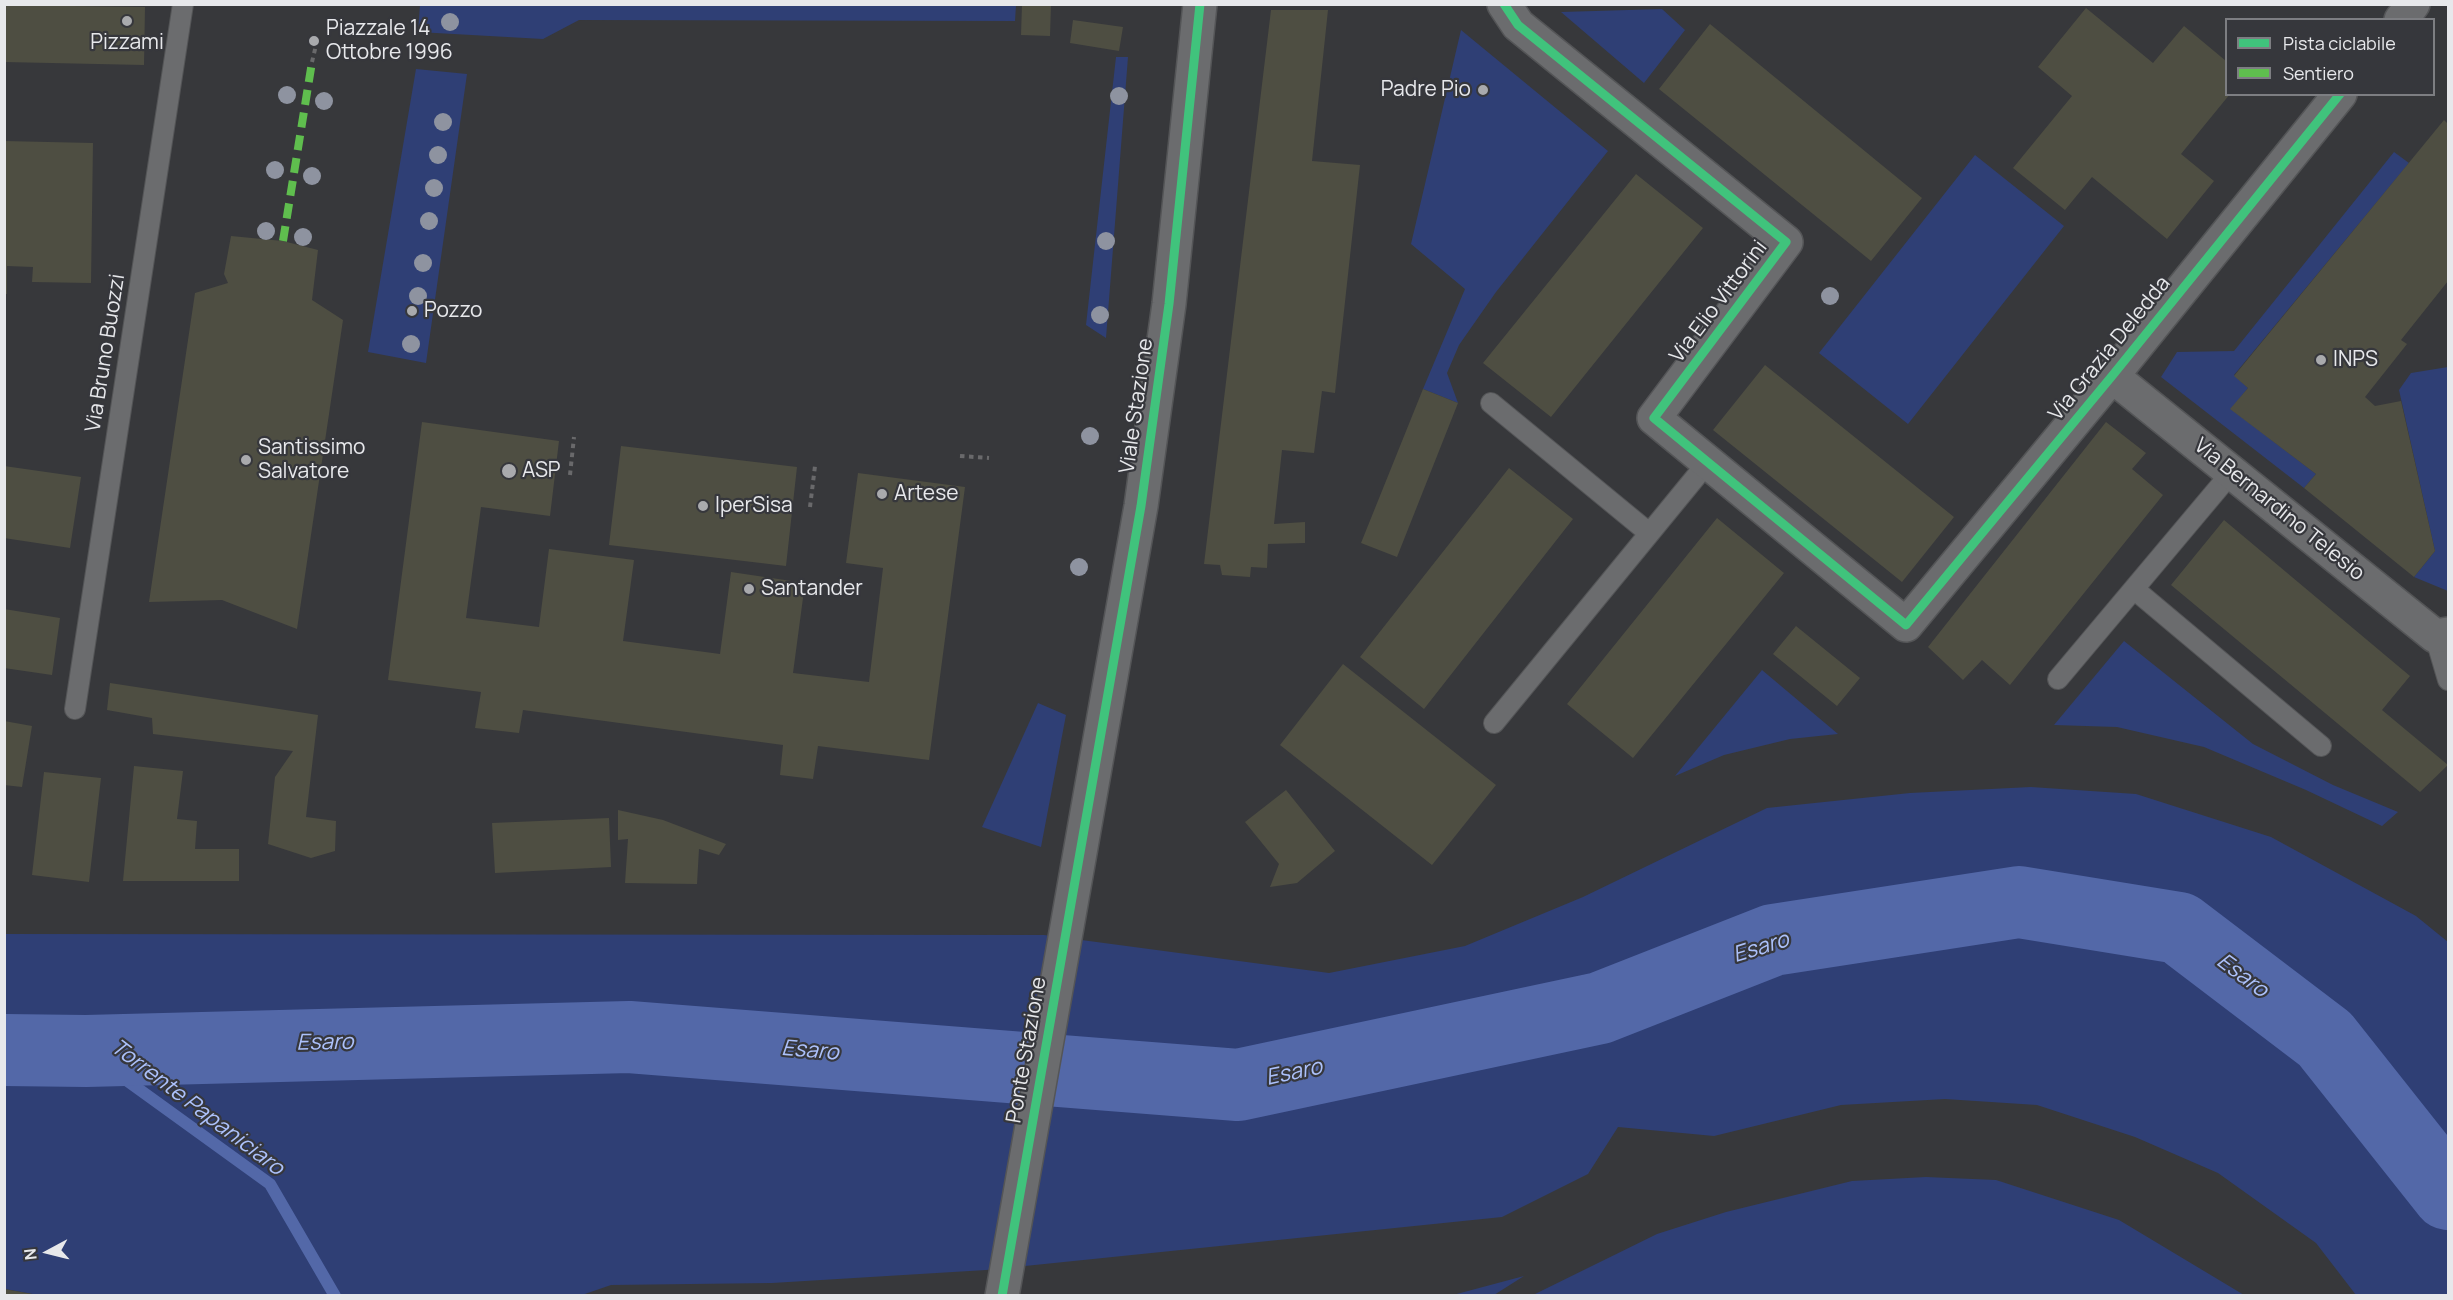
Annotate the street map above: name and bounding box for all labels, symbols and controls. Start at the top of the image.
marker: Pizzami [120,14,134,28]
place label: Piazzale 14 Ottobre 1996 [326,16,453,66]
legend [2225,18,2435,96]
place label: Pizzami [90,30,164,56]
text: Pista ciclabile [2283,31,2396,55]
marker: Piazzale 14 Ottobre 1996 [307,34,321,48]
text: Sentiero [2283,61,2354,85]
place label: Padre Pio [1381,77,1471,103]
marker: Padre Pio [1476,83,1490,97]
street label: Via Elio Vittorini [1665,236,1773,368]
street label: Via Bruno Buozzi [81,272,131,434]
street label: Via Grazia Deledda [2044,272,2176,426]
place label: Pozzo [424,298,482,324]
marker: Pozzo [405,304,419,318]
street label: Viale Stazione [1115,337,1159,475]
place label: INPS [2333,347,2378,373]
marker: INPS [2314,353,2328,367]
street label: Via Bernardino Telesio [2189,433,2369,587]
place label: Santissimo Salvatore [258,435,366,485]
marker: Santissimo Salvatore [239,453,253,467]
place label: ASP [522,458,561,484]
marker: ASP [500,462,518,480]
place label: Artese [894,481,958,507]
marker: Artese [875,487,889,501]
place label: IperSisa [715,493,793,519]
marker: IperSisa [696,499,710,513]
place label: Santander [761,576,863,602]
marker: Santander [742,582,756,596]
water label: Esaro [1730,927,1792,969]
water label: Esaro [2211,948,2273,1004]
street label: Ponte Stazione [1002,975,1052,1125]
water label: Esaro [296,1029,354,1057]
water label: Torrente Papaniciaro [105,1034,289,1182]
water label: Esaro [780,1035,840,1067]
water label: Esaro [1263,1054,1325,1092]
north arrow [18,1222,78,1282]
text: N [19,1247,42,1261]

